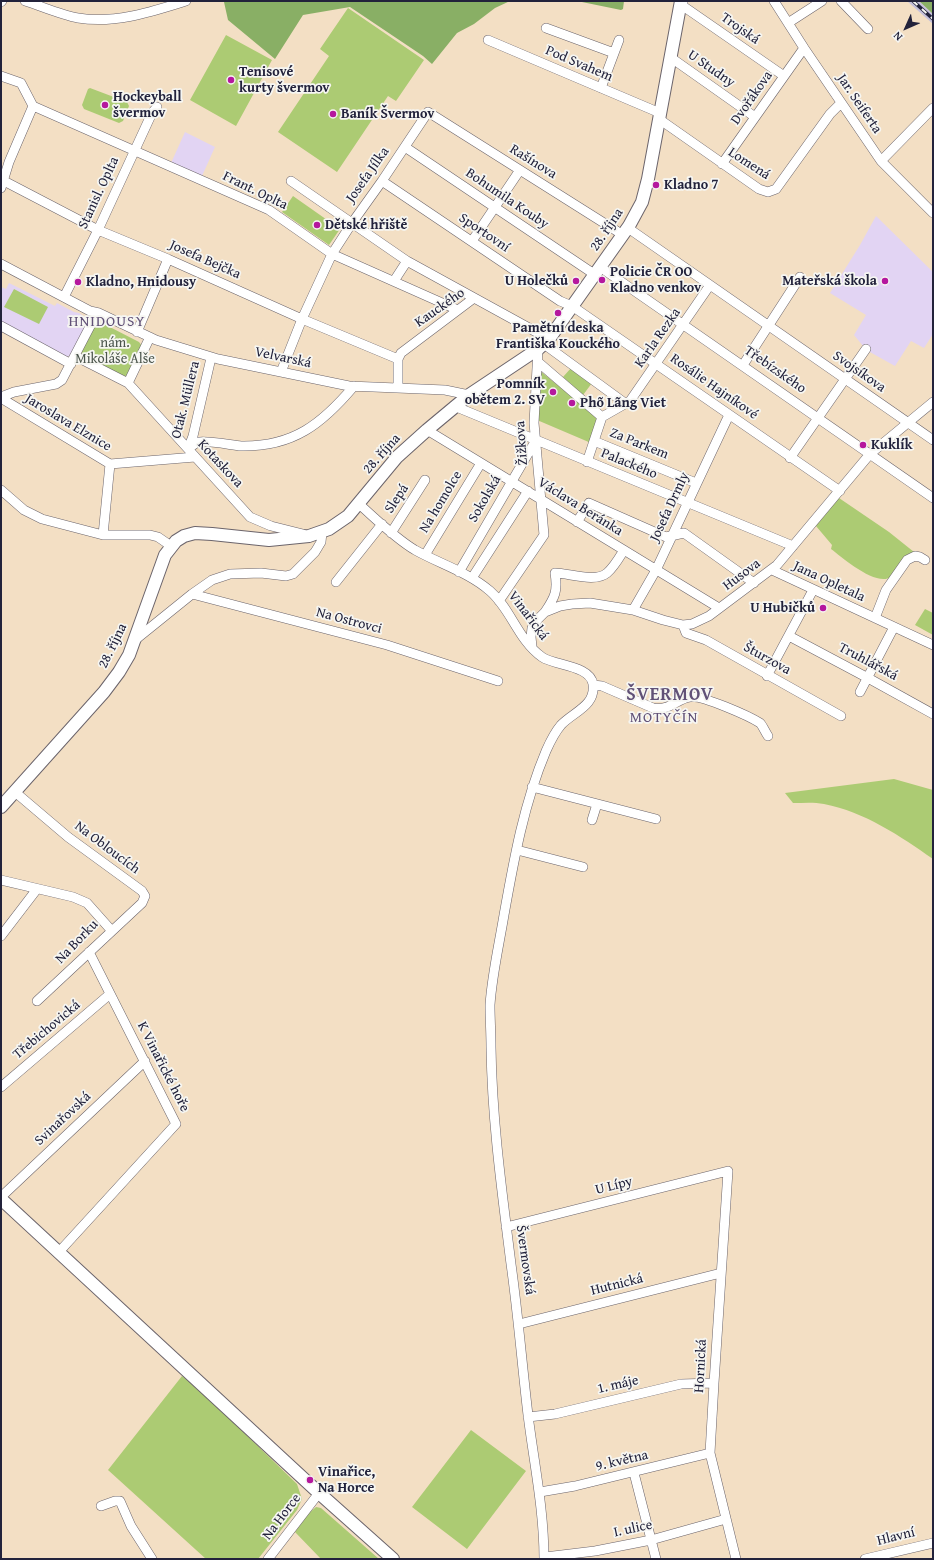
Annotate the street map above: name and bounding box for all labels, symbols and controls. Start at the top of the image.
north arrow [886,8,926,48]
street label: Trojská [717,10,763,48]
text: N [889,28,906,45]
street label: Pod Svahem [543,42,615,86]
street label: U Studny [684,47,738,91]
place label: Tenisové kurty švermov [239,64,329,96]
street label: Dvořákova [727,68,777,128]
street label: Jar. Seiferta [833,71,885,137]
marker: Tenisové kurty švermov [226,75,236,85]
place label: Hockeyball švermov [113,89,182,122]
marker: Hockeyball švermov [100,100,110,110]
place label: Baník Švermov [341,106,434,122]
marker: Baník Švermov [328,109,338,119]
street label: Rašínova [506,141,560,183]
street label: Josefa Jílka [343,144,393,206]
street label: Lomená [725,144,773,184]
street label: Stanisl. Oplta [75,154,123,232]
street label: Bohumila Kouby [462,165,552,233]
street label: Frant. Oplta [220,168,290,214]
place label: Kladno 7 [664,177,718,193]
marker: Kladno 7 [651,180,661,190]
street label: 28. října [587,205,627,255]
street label: Sportovní [455,210,513,256]
place label: Dětské hřiště [325,217,407,233]
marker: Dětské hřiště [312,220,322,230]
street label: Josefa Bejčka [167,237,243,283]
place label: Policie ČR OO Kladno venkov [610,264,701,296]
place label: U Holečků [505,273,568,289]
place label: Mateřská škola [782,273,877,289]
place label: Kladno, Hnidousy [86,274,196,290]
marker: Policie ČR OO Kladno venkov [597,275,607,285]
marker: U Holečků [571,276,581,286]
marker: Mateřská škola [880,276,890,286]
marker: Kladno, Hnidousy [73,277,83,287]
street label: Kauckého [412,285,468,331]
street label: Karla Rezka [631,305,685,371]
marker: Pamětní deska Františka Kouckého [553,308,563,318]
district label: HNIDOUSY [69,313,145,331]
place label: Pamětní deska Františka Kouckého [496,320,620,352]
park label: nám. Mikoláše Alše [75,335,155,368]
street label: Třebízského [741,343,809,397]
street label: Velvarská [253,344,313,372]
street label: Svojsíkova [829,348,889,396]
street label: Rosálie Hajníkové [667,350,761,424]
street label: Otak. Müllera [168,359,204,441]
place label: Pomník obětem 2. SV [465,376,545,408]
marker: Pomník obětem 2. SV [548,387,558,397]
street label: Jaroslava Elznice [22,391,114,455]
place label: Phõ Lãng Viet [580,395,666,411]
marker: Phõ Lãng Viet [567,398,577,408]
street label: Žižkova [512,420,532,466]
street label: Za Parkem [607,425,671,463]
street label: 28. října [360,431,404,477]
street label: Kotaskova [194,436,246,492]
place label: Kuklík [871,437,912,453]
marker: Kuklík [858,440,868,450]
street label: Palackého [598,445,660,483]
street label: Na homolce [416,468,466,536]
street label: Josefa Drmly [647,470,693,544]
street label: Sokolská [465,473,505,525]
street label: Václava Beránka [534,474,626,540]
street label: Slepá [381,481,413,517]
street label: Husova [720,555,764,595]
street label: Jana Opletala [790,558,868,606]
street label: Vinařická [504,588,552,644]
place label: U Hubičků [750,600,815,616]
marker: U Hubičků [818,603,828,613]
street label: Na Ostrovci [314,604,384,638]
street label: 28. října [95,621,131,671]
street label: Šturzova [740,639,794,679]
street label: Truhlářská [836,639,900,685]
district label: ŠVERMOV [626,684,714,706]
district label: MOTYČÍN [630,709,698,727]
street label: Na Obloucích [71,818,143,878]
street label: Na Borku [52,917,102,967]
street label: Třebichovická [10,997,84,1063]
street label: K Vinařické hoře [133,1019,193,1115]
street label: Svinařovská [31,1089,95,1149]
street label: U Lípy [594,1173,634,1199]
street label: Švermovská [512,1224,538,1296]
street label: Hutnická [589,1270,645,1300]
street label: Hornická [691,1339,711,1393]
street label: 1. máje [596,1372,640,1398]
street label: 9. května [594,1447,650,1475]
place label: Vinařice, Na Horce [318,1464,375,1496]
marker: Vinařice, Na Horce [305,1475,315,1485]
street label: Na Horce [259,1491,305,1543]
street label: I. ulice [612,1517,654,1541]
street label: Hlavní [875,1524,917,1550]

